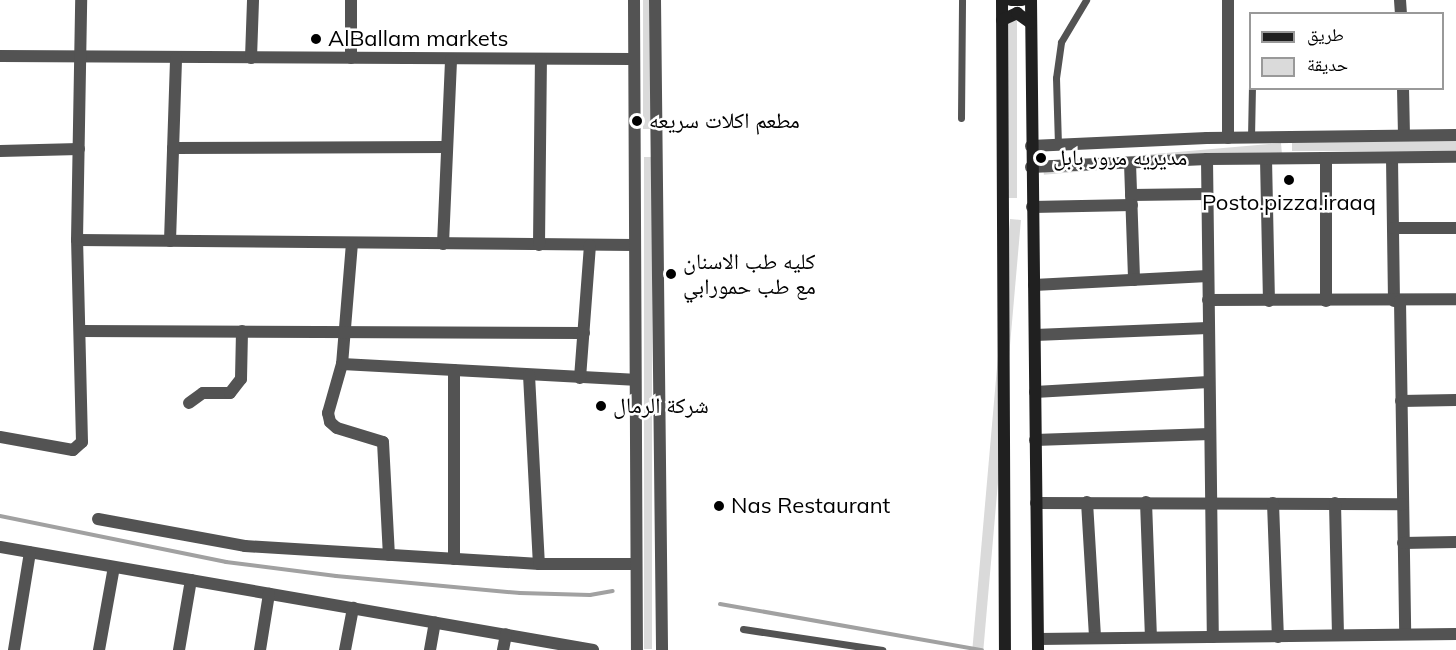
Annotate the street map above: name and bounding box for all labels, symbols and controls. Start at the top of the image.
legend [1249,12,1444,90]
text: طريق [1307,23,1344,46]
place label: AlBallam markets [328,26,508,52]
marker: AlBallam markets [309,32,323,46]
text: حديقة [1307,53,1348,76]
place label: مطعم اكلات سريعه [649,108,800,134]
marker: مطعم اكلات سريعه [630,114,644,128]
place label: مديريه مرور بابل [1053,145,1187,171]
marker: مديريه مرور بابل [1034,151,1048,165]
marker: Posto.pizza.iraaq [1282,173,1296,187]
place label: Posto.pizza.iraaq [1202,190,1376,216]
place label: كليه طب الاسنان مع طب حمورابي [683,248,816,300]
marker: كليه طب الاسنان مع طب حمورابي [664,267,678,281]
place label: شركة الرمال [613,393,709,419]
marker: شركة الرمال [594,399,608,413]
place label: Nas Restaurant [731,493,890,519]
marker: Nas Restaurant [712,499,726,513]

